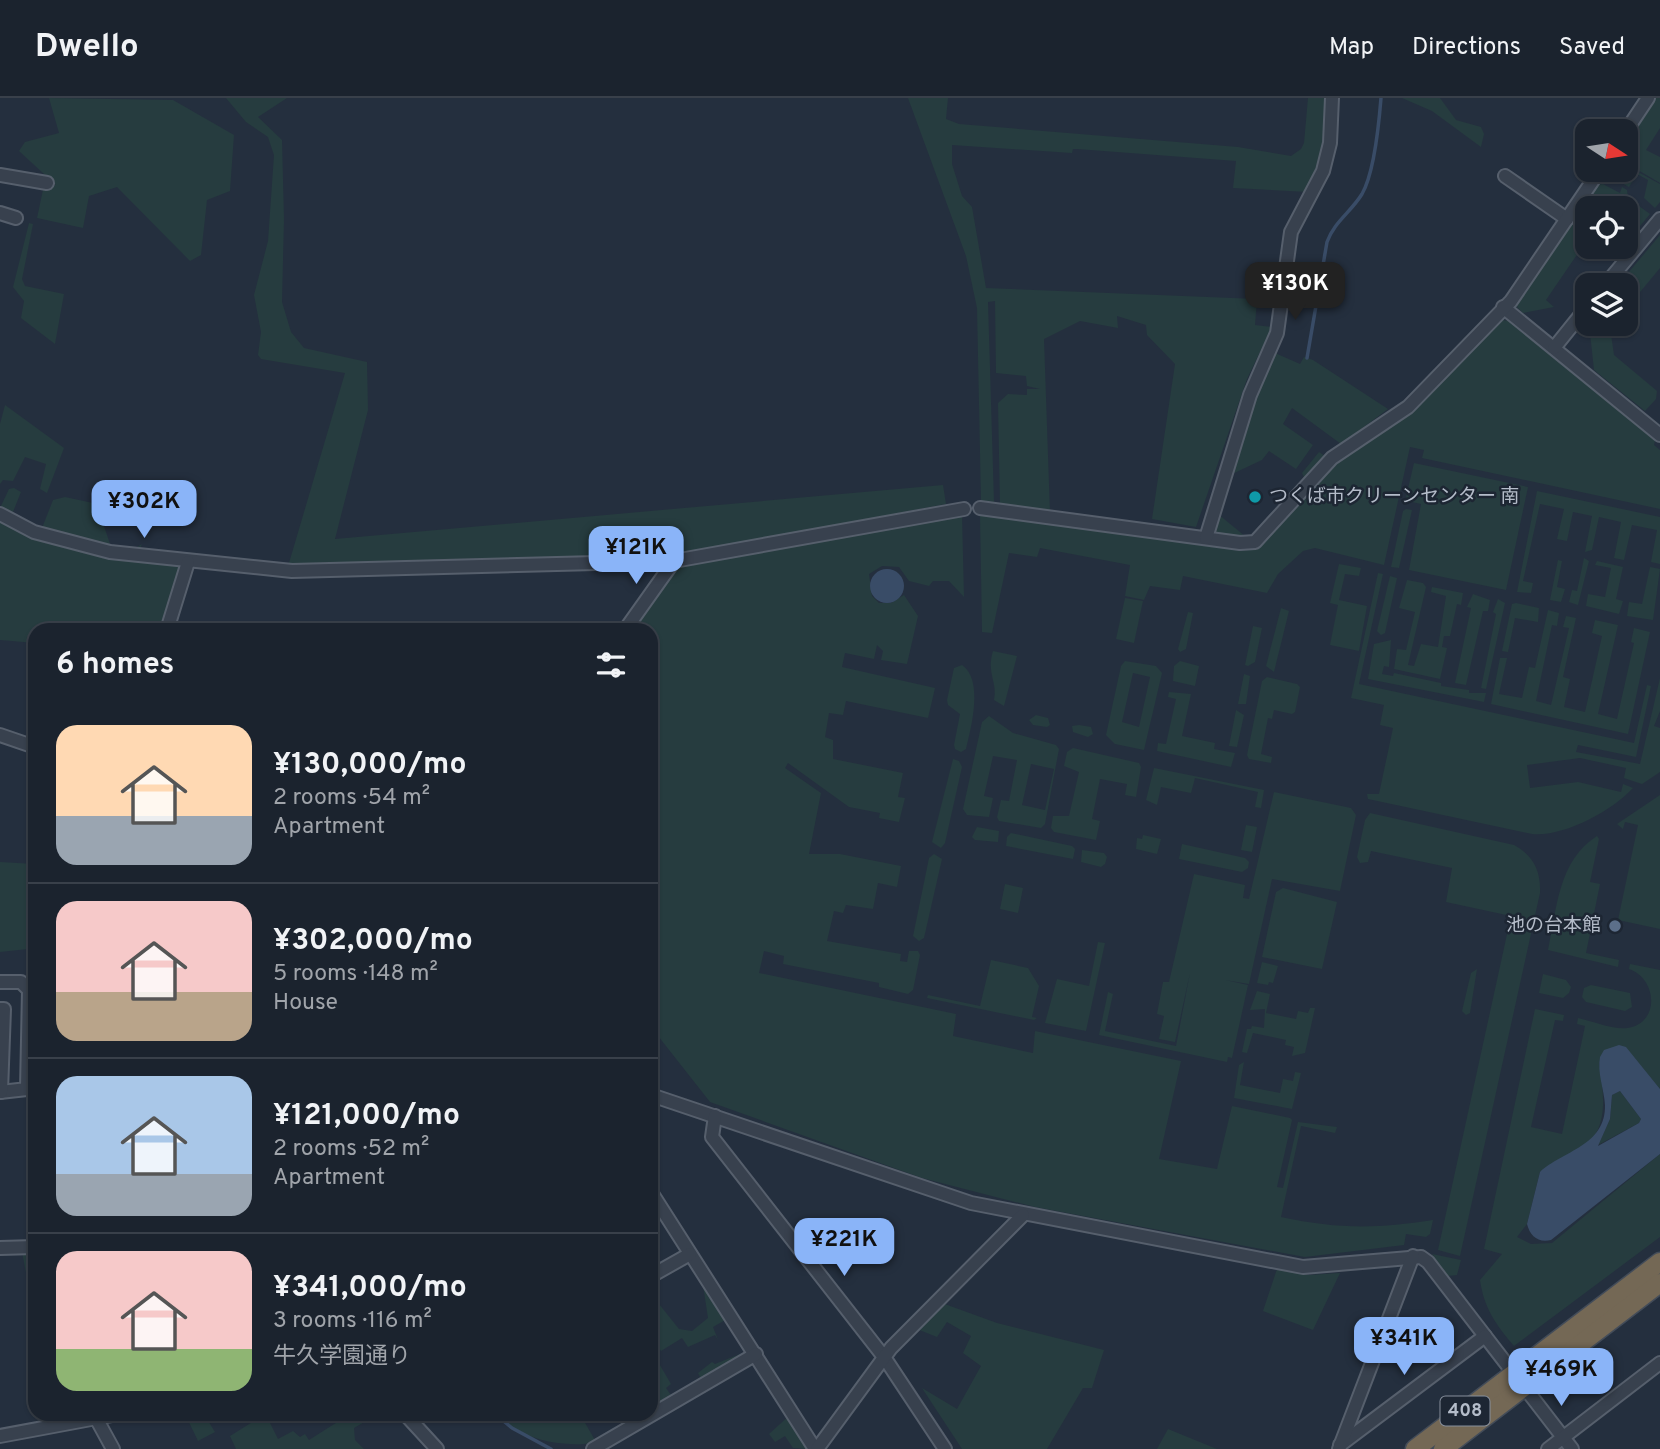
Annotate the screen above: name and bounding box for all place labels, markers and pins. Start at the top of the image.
pin: ¥130K [1246,262,1344,322]
pin: ¥302K [95,480,193,540]
place label: つくば市クリーンセンター 南 [1269,485,1520,509]
marker: つくば市クリーンセンター 南 [1247,489,1263,505]
pin: ¥121K [587,526,685,586]
place label: 池の台本館 [1506,914,1601,938]
marker: 池の台本館 [1607,918,1623,934]
pin: ¥221K [795,1218,893,1278]
pin: ¥341K [1355,1318,1453,1377]
pin: ¥469K [1512,1348,1610,1408]

